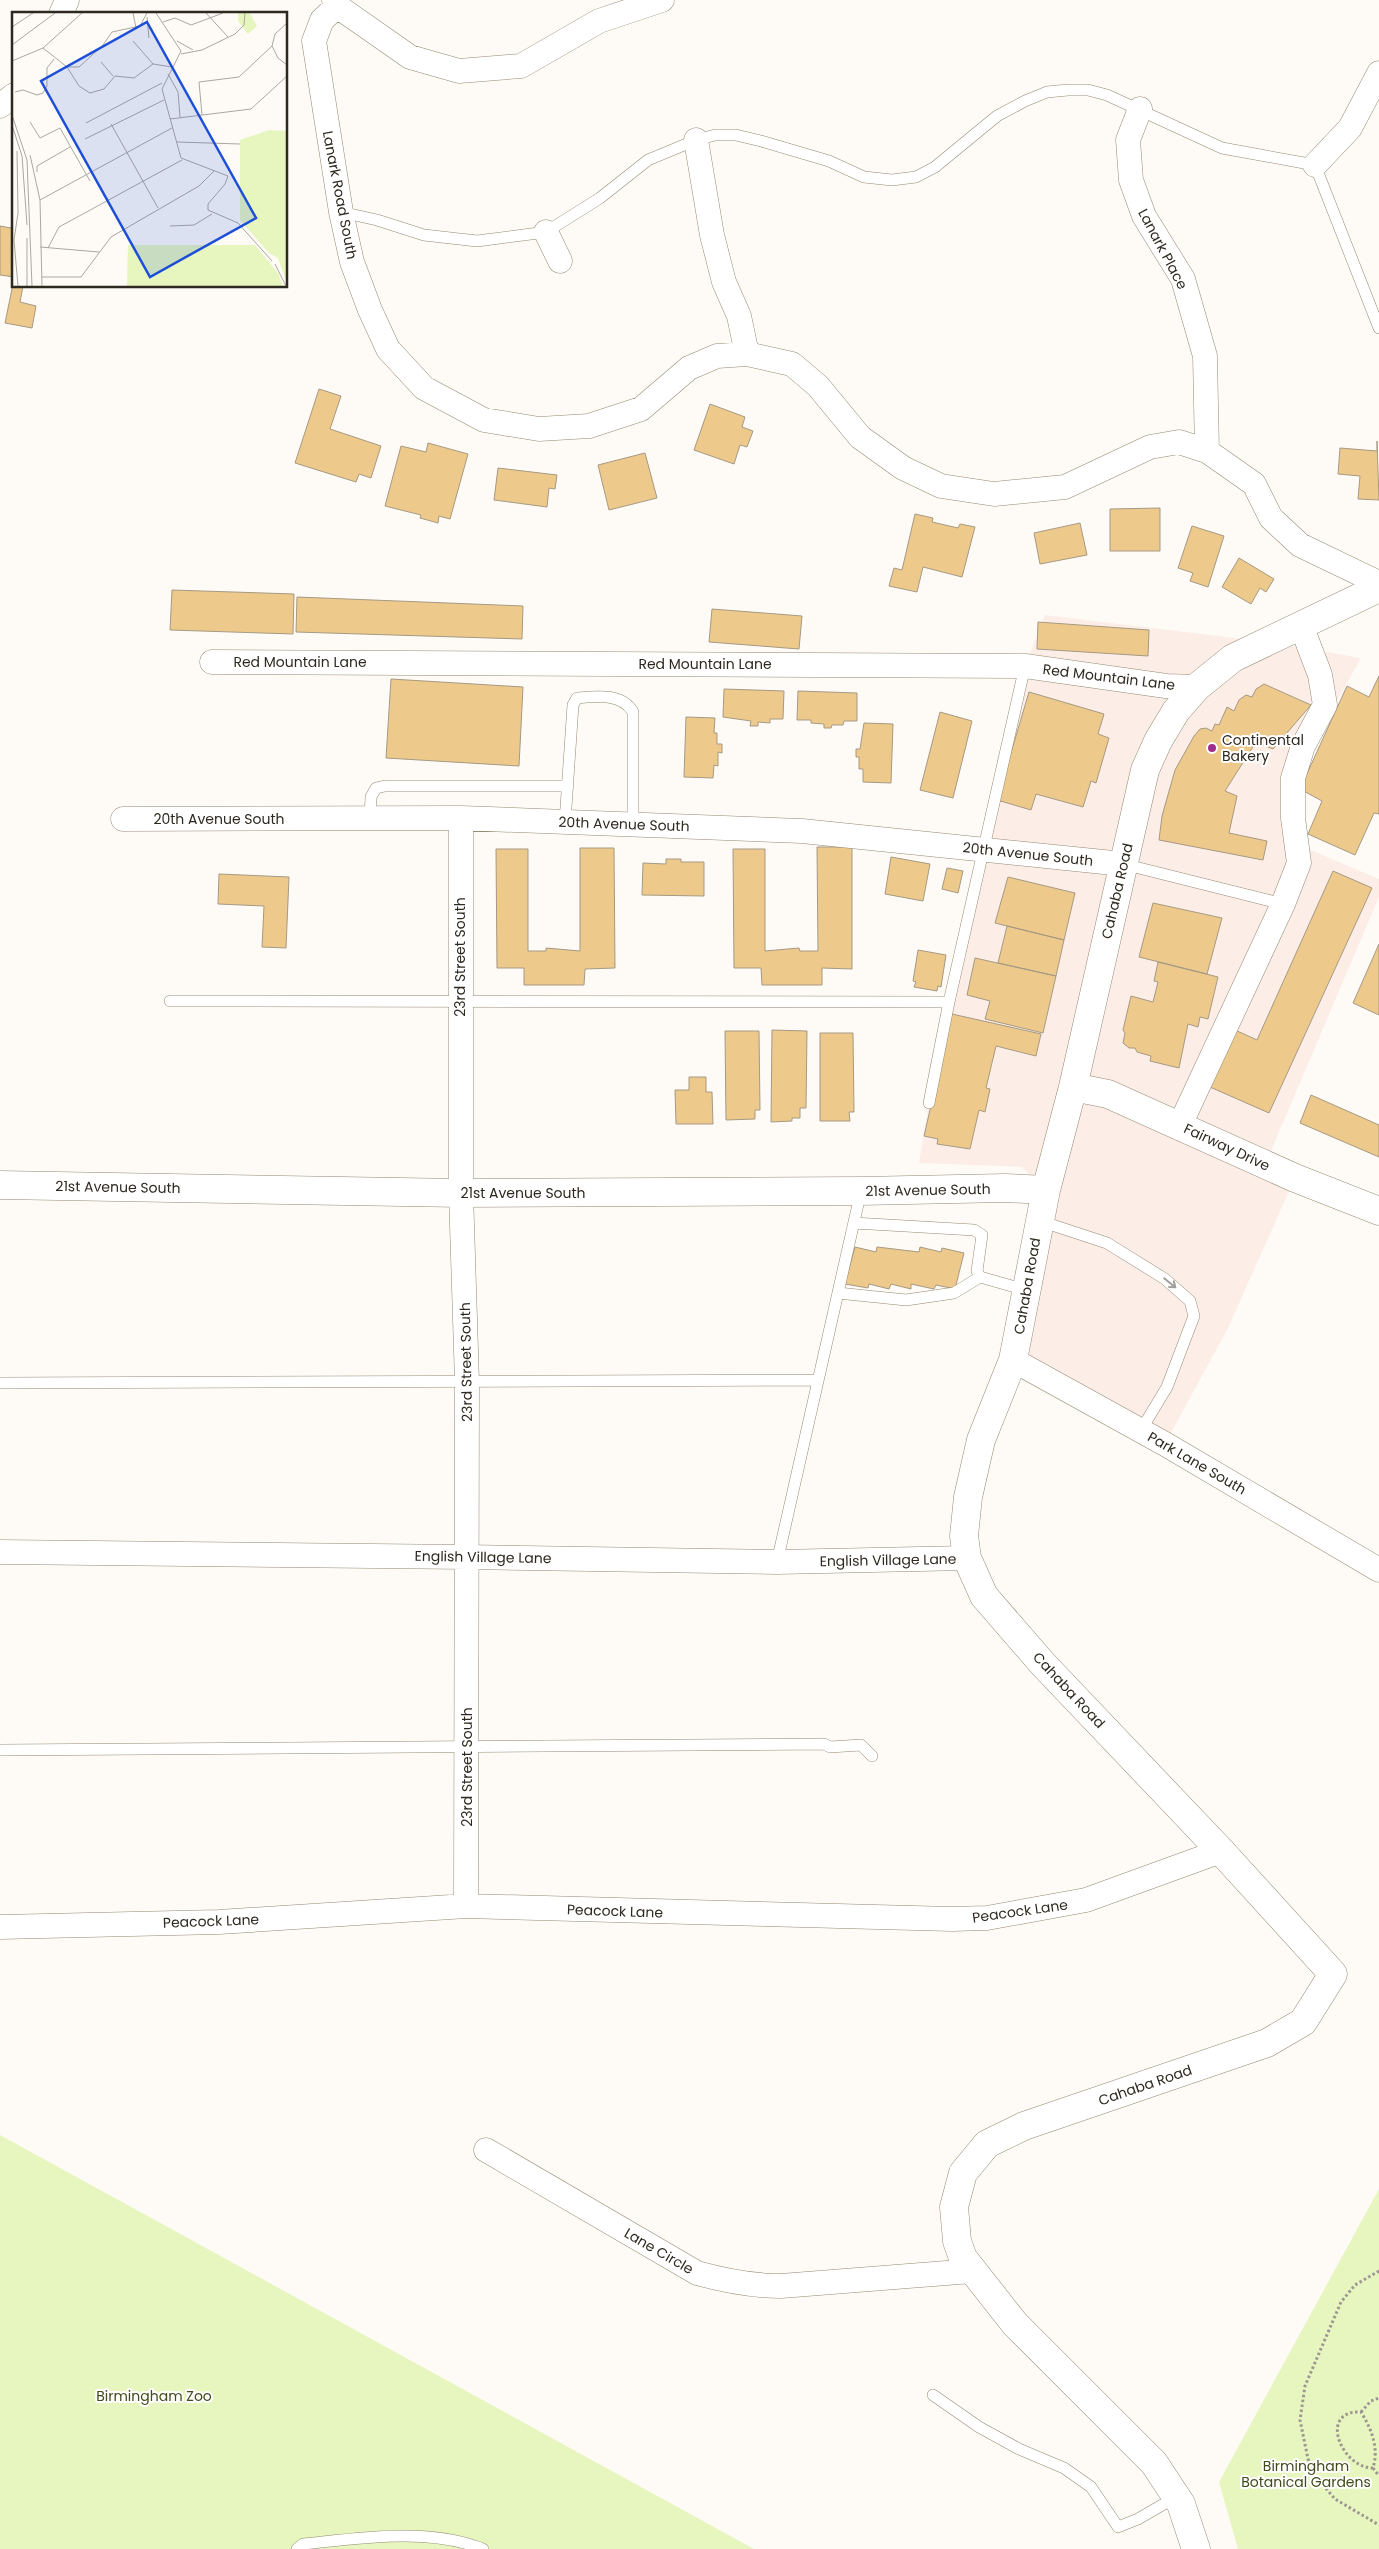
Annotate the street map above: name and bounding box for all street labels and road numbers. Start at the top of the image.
street label: Lanark Road South [318,129,362,261]
street label: Lanark Place [1133,205,1193,293]
street label: Red Mountain Lane [233,652,367,672]
street label: Red Mountain Lane [638,654,772,674]
street label: Red Mountain Lane [1042,659,1177,695]
street label: 20th Avenue South [153,809,285,829]
street label: 20th Avenue South [558,812,690,836]
street label: 20th Avenue South [962,837,1094,871]
street label: Cahaba Road [1096,841,1138,941]
street label: 23rd Street South [450,897,470,1017]
street label: Fairway Drive [1181,1118,1274,1176]
street label: 21st Avenue South [55,1176,181,1198]
street label: 21st Avenue South [865,1179,991,1201]
street label: 21st Avenue South [460,1183,586,1203]
street label: Cahaba Road [1009,1236,1045,1336]
street label: 23rd Street South [455,1302,477,1422]
street label: Park Lane South [1144,1427,1250,1499]
street label: English Village Lane [414,1546,552,1568]
street label: English Village Lane [819,1549,957,1571]
street label: Cahaba Road [1028,1647,1110,1733]
street label: 23rd Street South [457,1707,477,1827]
street label: Peacock Lane [971,1894,1069,1928]
street label: Peacock Lane [567,1899,664,1923]
street label: Peacock Lane [163,1909,260,1933]
street label: Cahaba Road [1096,2060,1194,2110]
street label: Lane Circle [621,2223,698,2279]

